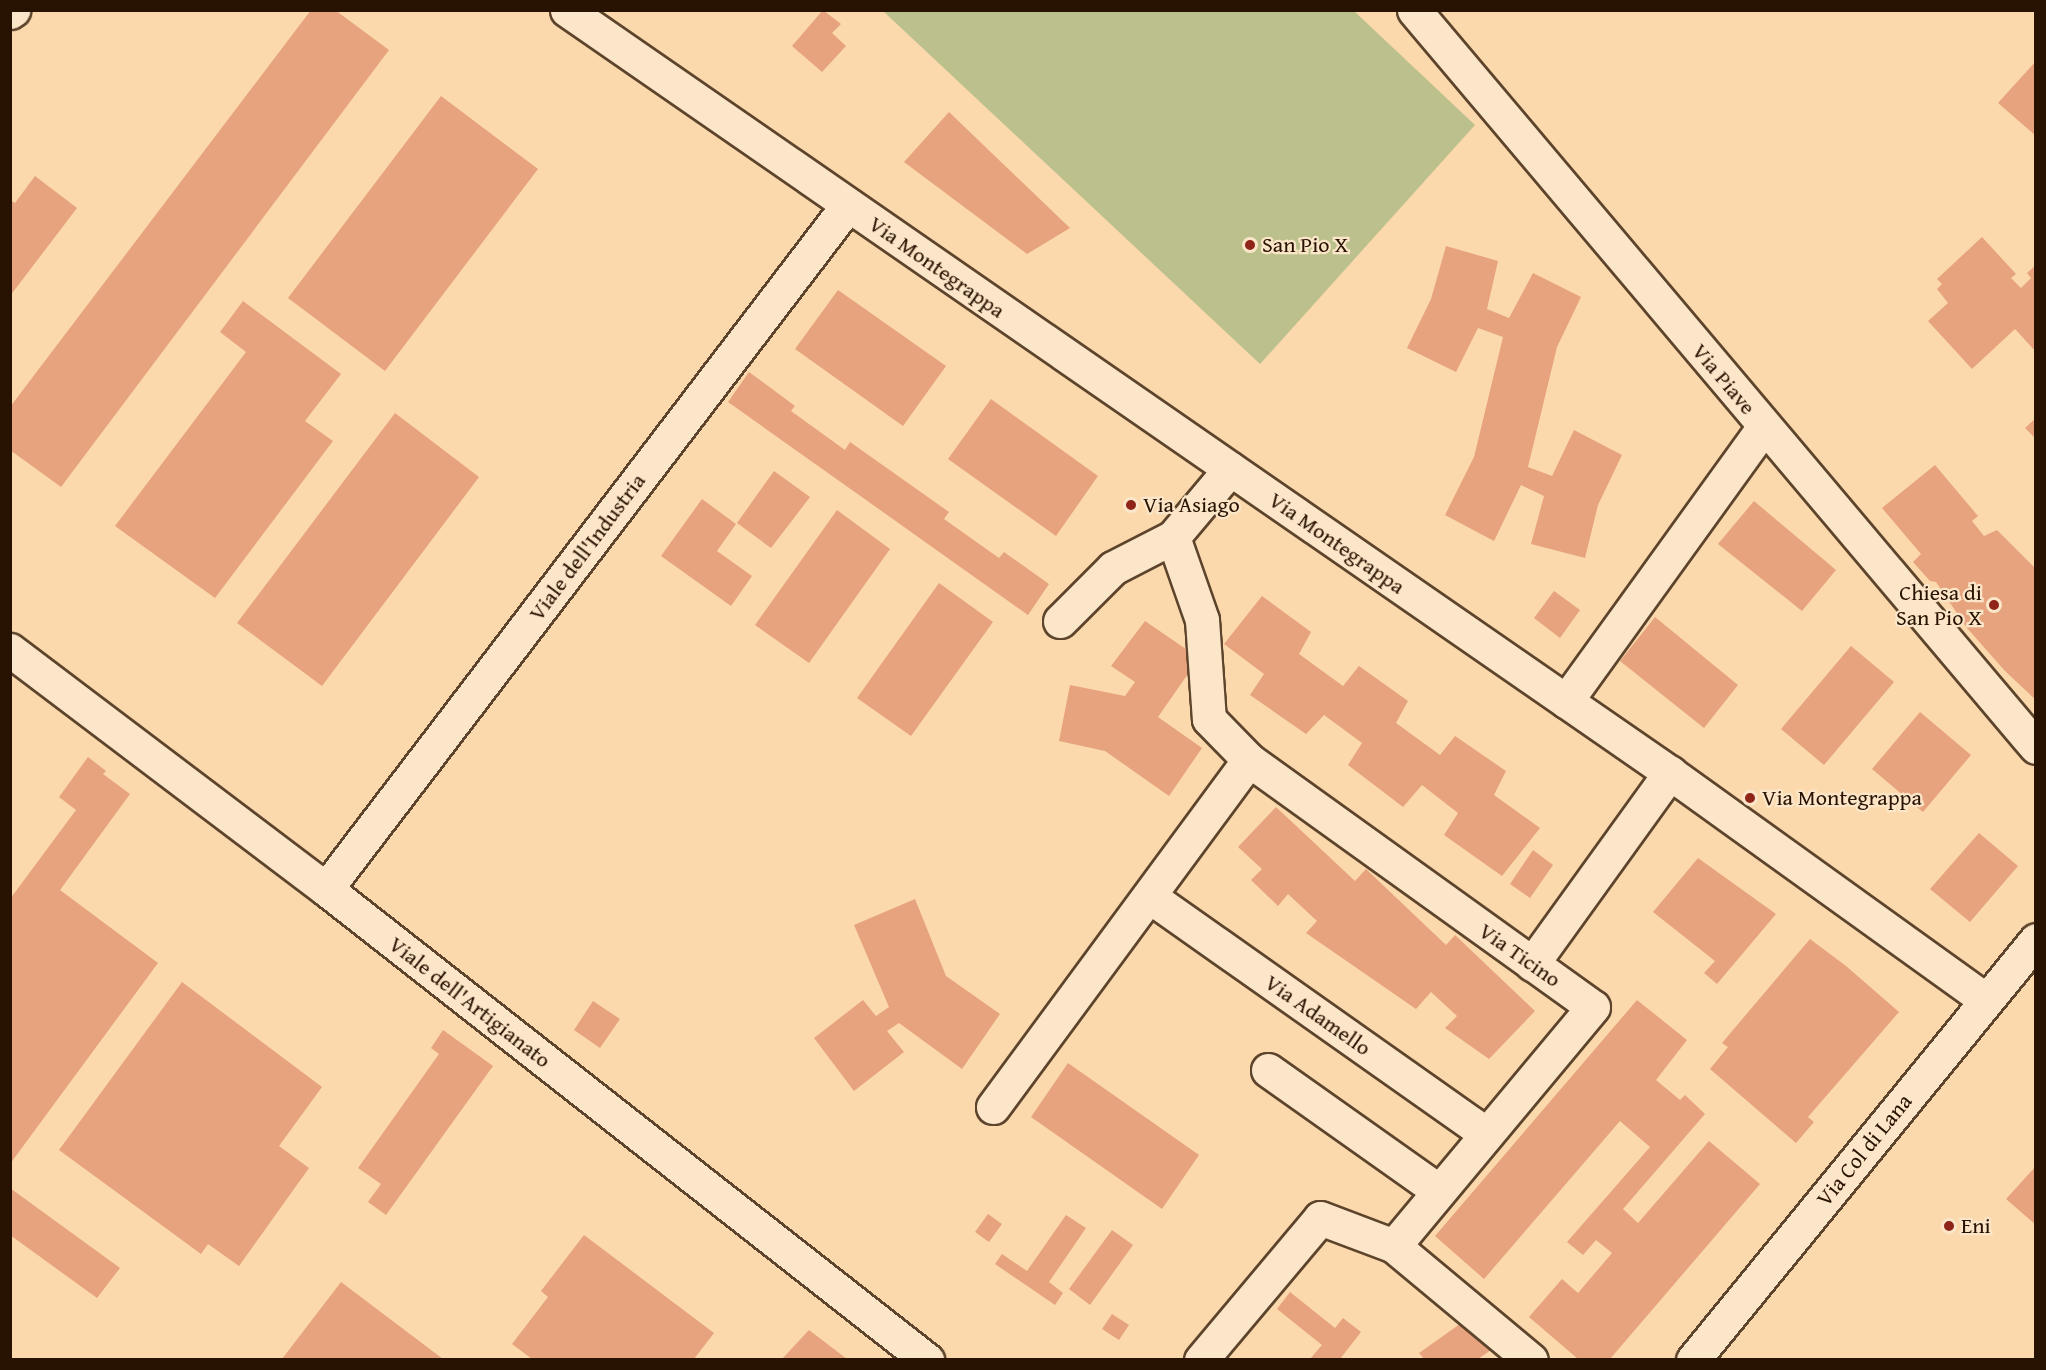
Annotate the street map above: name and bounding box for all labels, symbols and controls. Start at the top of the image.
street label: Via Montegrappa [864,210,1010,324]
place label: San Pio X [1262,232,1348,258]
marker: San Pio X [1243,238,1257,252]
street label: Via Piave [1687,338,1761,420]
street label: Viale dell'Industria [523,468,651,626]
street label: Via Montegrappa [1264,486,1410,600]
place label: Via Asiago [1143,492,1240,518]
marker: Via Asiago [1124,498,1138,512]
place label: Chiesa di San Pio X [1896,579,1982,630]
marker: Chiesa di San Pio X [1987,598,2001,612]
place label: Via Montegrappa [1762,785,1922,811]
marker: Via Montegrappa [1743,791,1757,805]
street label: Via Ticino [1474,917,1566,993]
street label: Viale dell'Artigianato [384,931,556,1073]
street label: Via Adamello [1260,969,1376,1061]
street label: Via Col di Lana [1811,1089,1917,1211]
place label: Eni [1961,1213,1991,1239]
marker: Eni [1942,1219,1956,1233]

